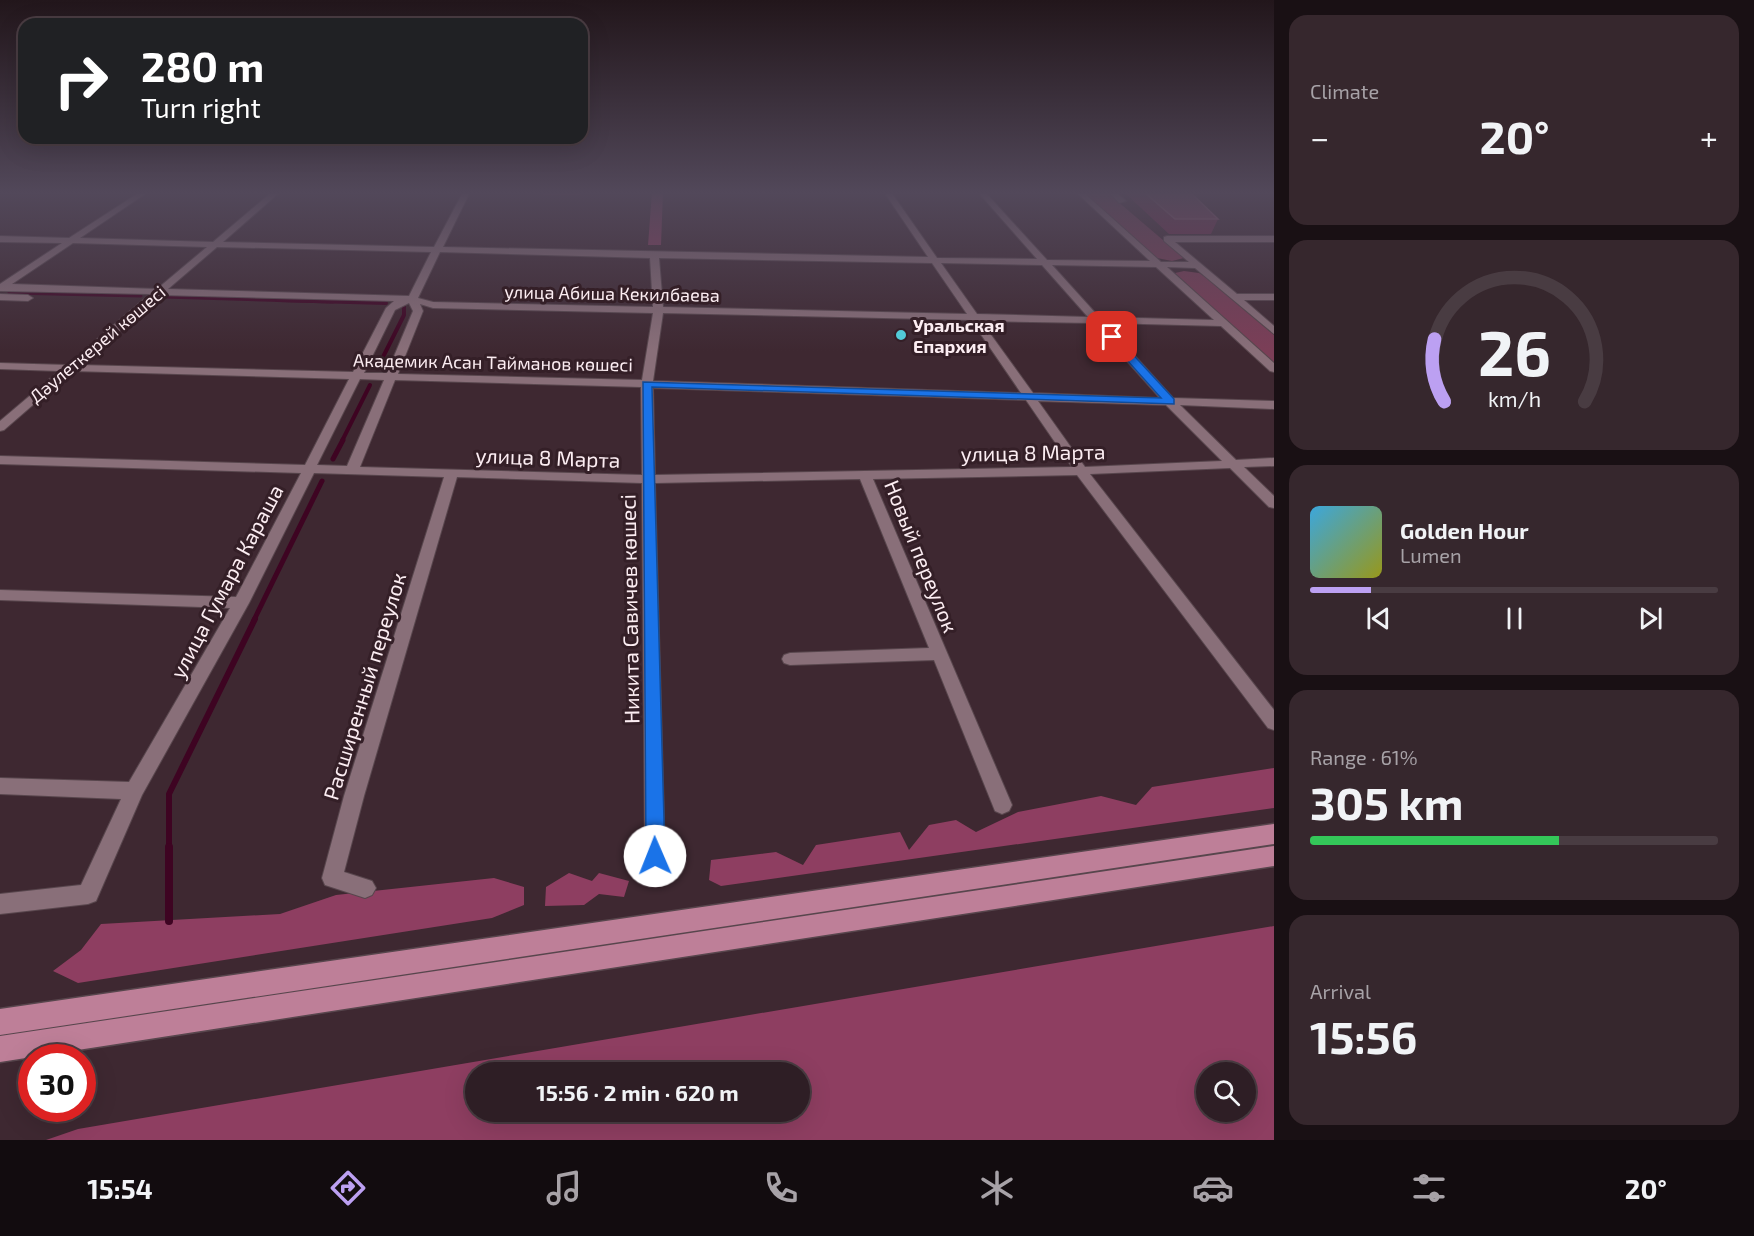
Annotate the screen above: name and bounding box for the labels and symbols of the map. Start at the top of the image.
street label: улица Абиша Кекилбаева [504,280,720,306]
street label: Дәулеткерей көшесі [24,281,170,407]
pin [1086,311,1137,362]
place label: Уральская Епархия [913,314,1005,357]
marker: Уральская Епархия [894,328,908,342]
street label: Академик Асан Тайманов көшесі [353,349,633,375]
street label: улица 8 Марта [960,438,1106,467]
street label: улица 8 Марта [475,442,621,473]
street label: Новый переулок [879,476,964,636]
street label: улица Гумара Караша [164,480,289,683]
street label: Никита Савичев көшесі [614,494,644,724]
street label: Расширенный переулок [318,569,411,803]
position arrow [623,824,687,888]
speed limit sign: 30 [18,1044,96,1122]

